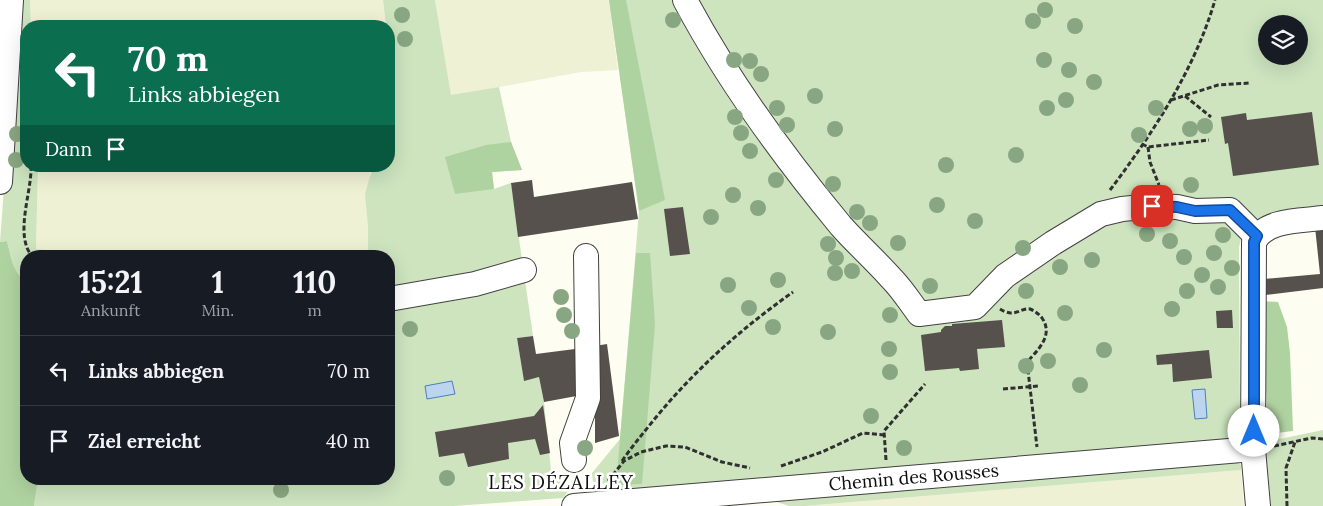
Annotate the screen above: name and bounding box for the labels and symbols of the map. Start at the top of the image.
pin [1131,185,1173,227]
position arrow [1227,404,1279,456]
street label: Chemin des Rousses [828,458,1000,496]
district label: LES DÉZALLEY [488,470,634,494]

